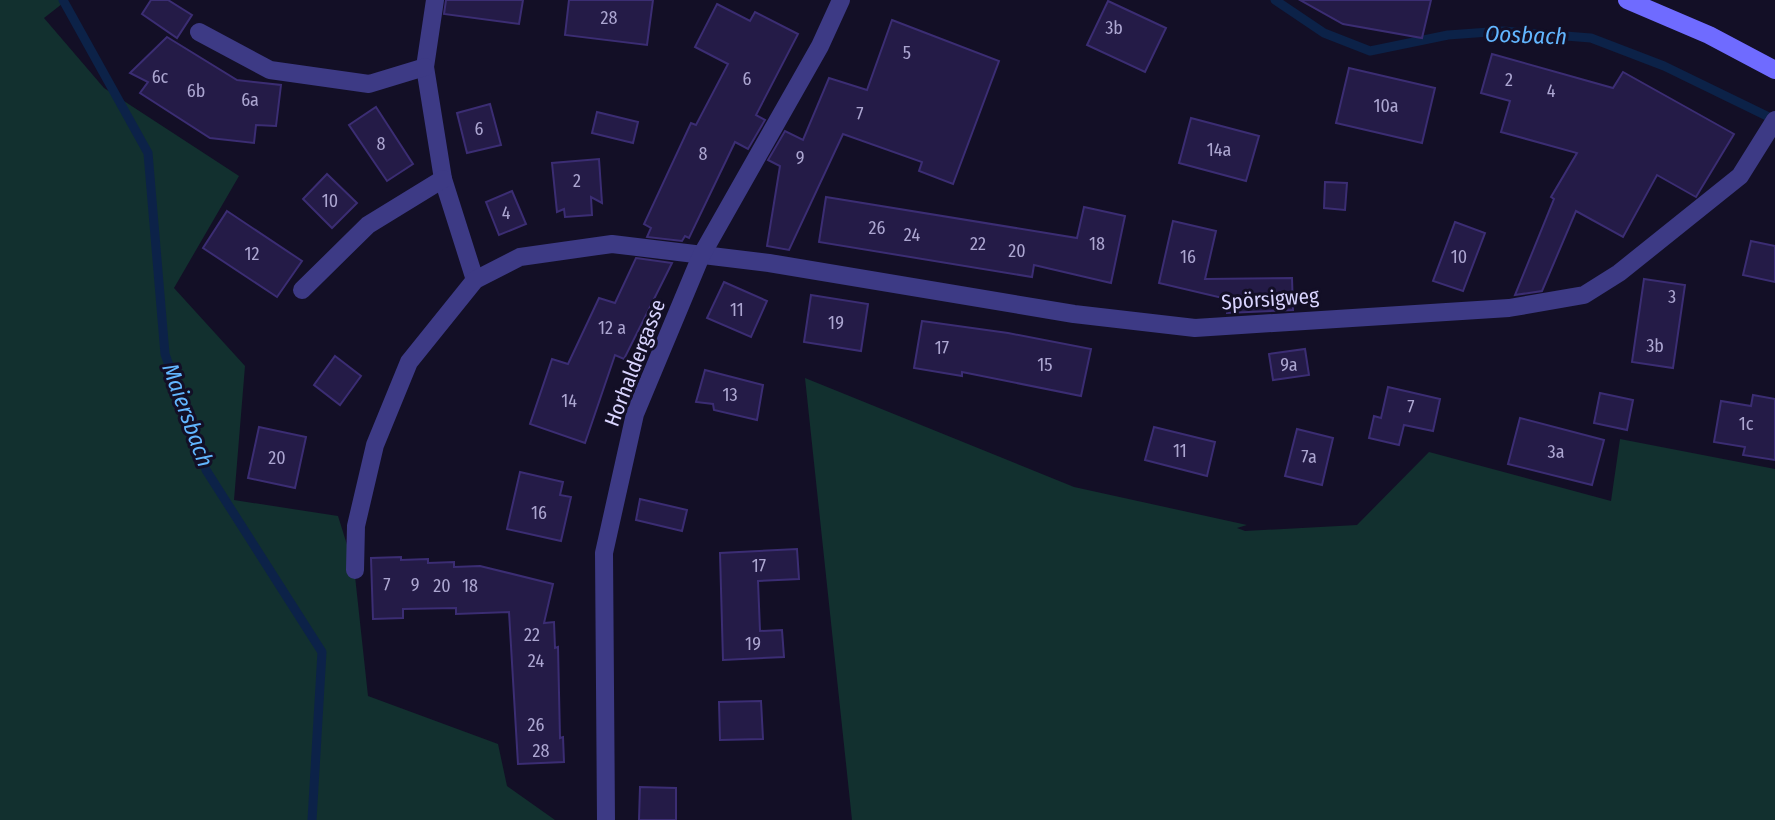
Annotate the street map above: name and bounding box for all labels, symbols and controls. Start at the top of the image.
house number: 28 [601,7,617,29]
house number: 3b [1105,17,1123,39]
water label: Oosbach [1485,20,1567,50]
house number: 5 [903,42,911,64]
house number: 6c [152,66,169,88]
house number: 6 [743,68,752,90]
house number: 2 [1505,69,1513,91]
house number: 6b [187,80,205,102]
house number: 4 [1547,80,1556,102]
house number: 6a [241,89,259,111]
house number: 10a [1373,95,1399,117]
house number: 7 [856,103,864,125]
house number: 6 [475,118,484,140]
house number: 8 [377,133,386,155]
house number: 14a [1207,139,1231,161]
house number: 8 [699,143,708,165]
house number: 9 [796,147,804,169]
house number: 2 [573,170,581,192]
house number: 10 [322,190,338,212]
house number: 4 [502,202,511,224]
house number: 26 [869,217,886,239]
house number: 24 [904,224,920,246]
house number: 22 [970,233,986,255]
house number: 18 [1089,233,1105,255]
house number: 20 [1008,240,1026,262]
house number: 12 [245,243,260,265]
house number: 16 [1180,246,1196,268]
house number: 10 [1451,246,1467,268]
street label: Spörsigweg [1220,283,1320,315]
house number: 3 [1668,286,1676,308]
street label: Horhaldergasse [599,296,671,430]
house number: 11 [730,299,744,321]
house number: 19 [828,312,844,334]
house number: 12 a [598,317,626,339]
house number: 3b [1646,335,1664,357]
house number: 17 [935,337,949,359]
house number: 15 [1037,354,1053,376]
house number: 9a [1280,354,1298,376]
water label: Maiersbach [156,359,220,471]
house number: 13 [722,384,738,406]
house number: 14 [561,390,577,412]
house number: 7 [1407,396,1415,418]
house number: 1c [1739,413,1754,435]
house number: 11 [1173,440,1187,462]
house number: 3a [1548,441,1565,463]
house number: 7a [1301,446,1317,468]
house number: 20 [268,447,286,469]
house number: 16 [531,502,547,524]
house number: 17 [752,555,766,577]
house number: 7 [383,574,391,596]
house number: 9 [411,574,419,596]
house number: 20 [433,575,451,597]
house number: 18 [462,575,478,597]
house number: 22 [524,624,540,646]
house number: 19 [745,633,761,655]
house number: 24 [528,650,544,672]
house number: 26 [528,714,545,736]
house number: 28 [533,740,549,762]

